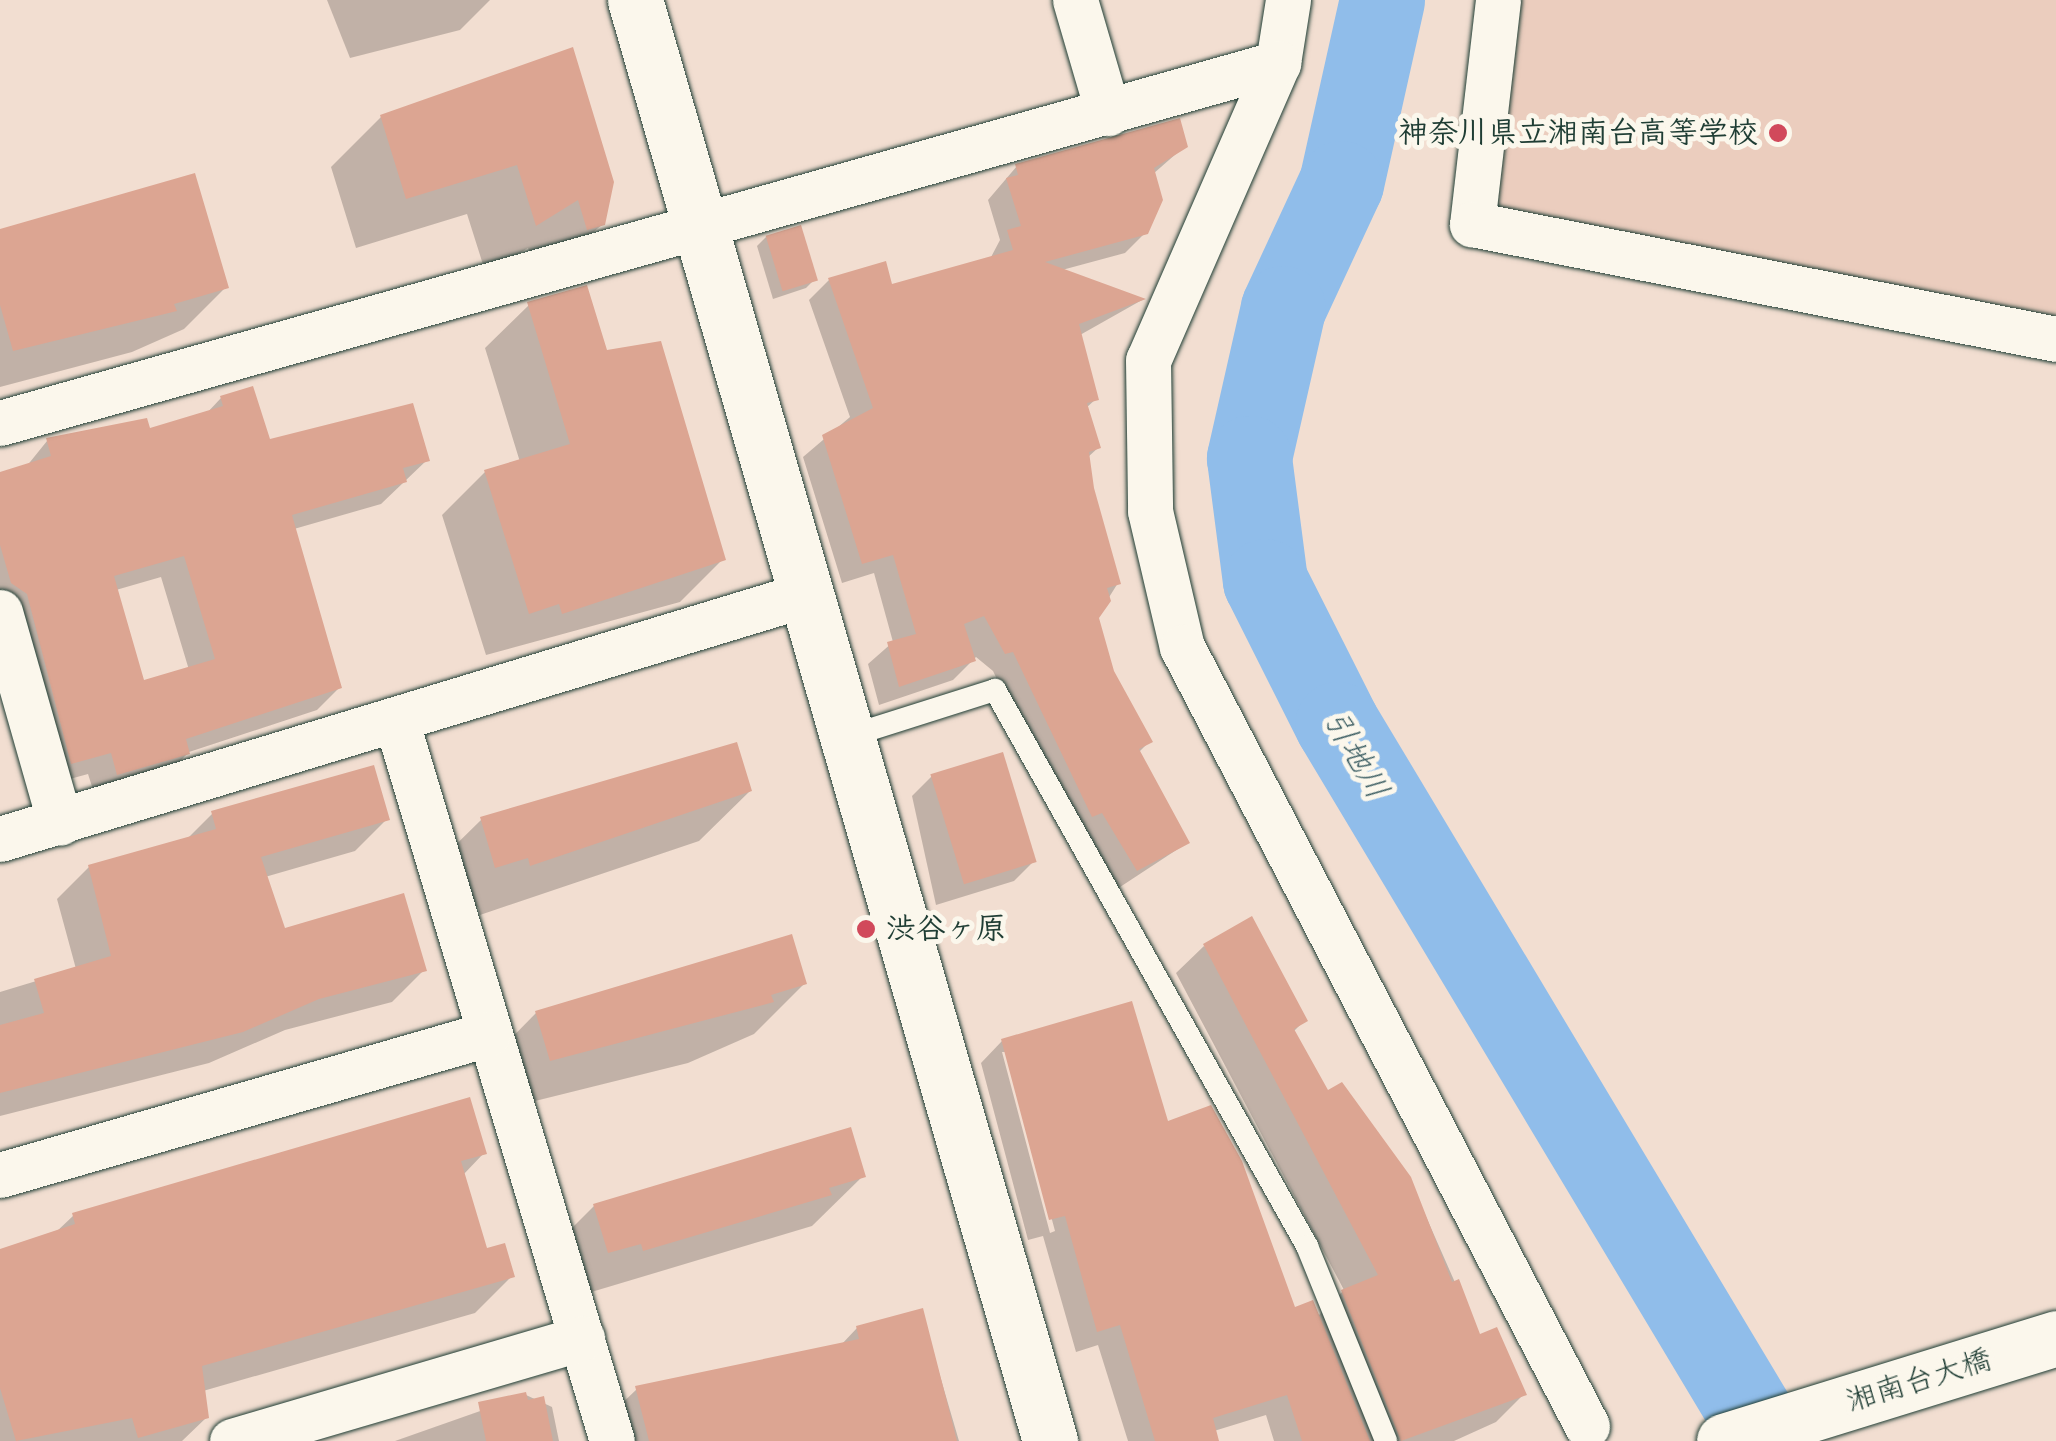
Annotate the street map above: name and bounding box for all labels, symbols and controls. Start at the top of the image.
place label: 神奈川県立湘南台高等学校 [1398,115,1758,151]
marker: 神奈川県立湘南台高等学校 [1767,122,1789,144]
water label: 引地川 [1315,704,1397,806]
place label: 渋谷ヶ原 [886,911,1006,947]
marker: 渋谷ヶ原 [855,918,877,940]
street label: 湘南台大橋 [1842,1342,1996,1420]

